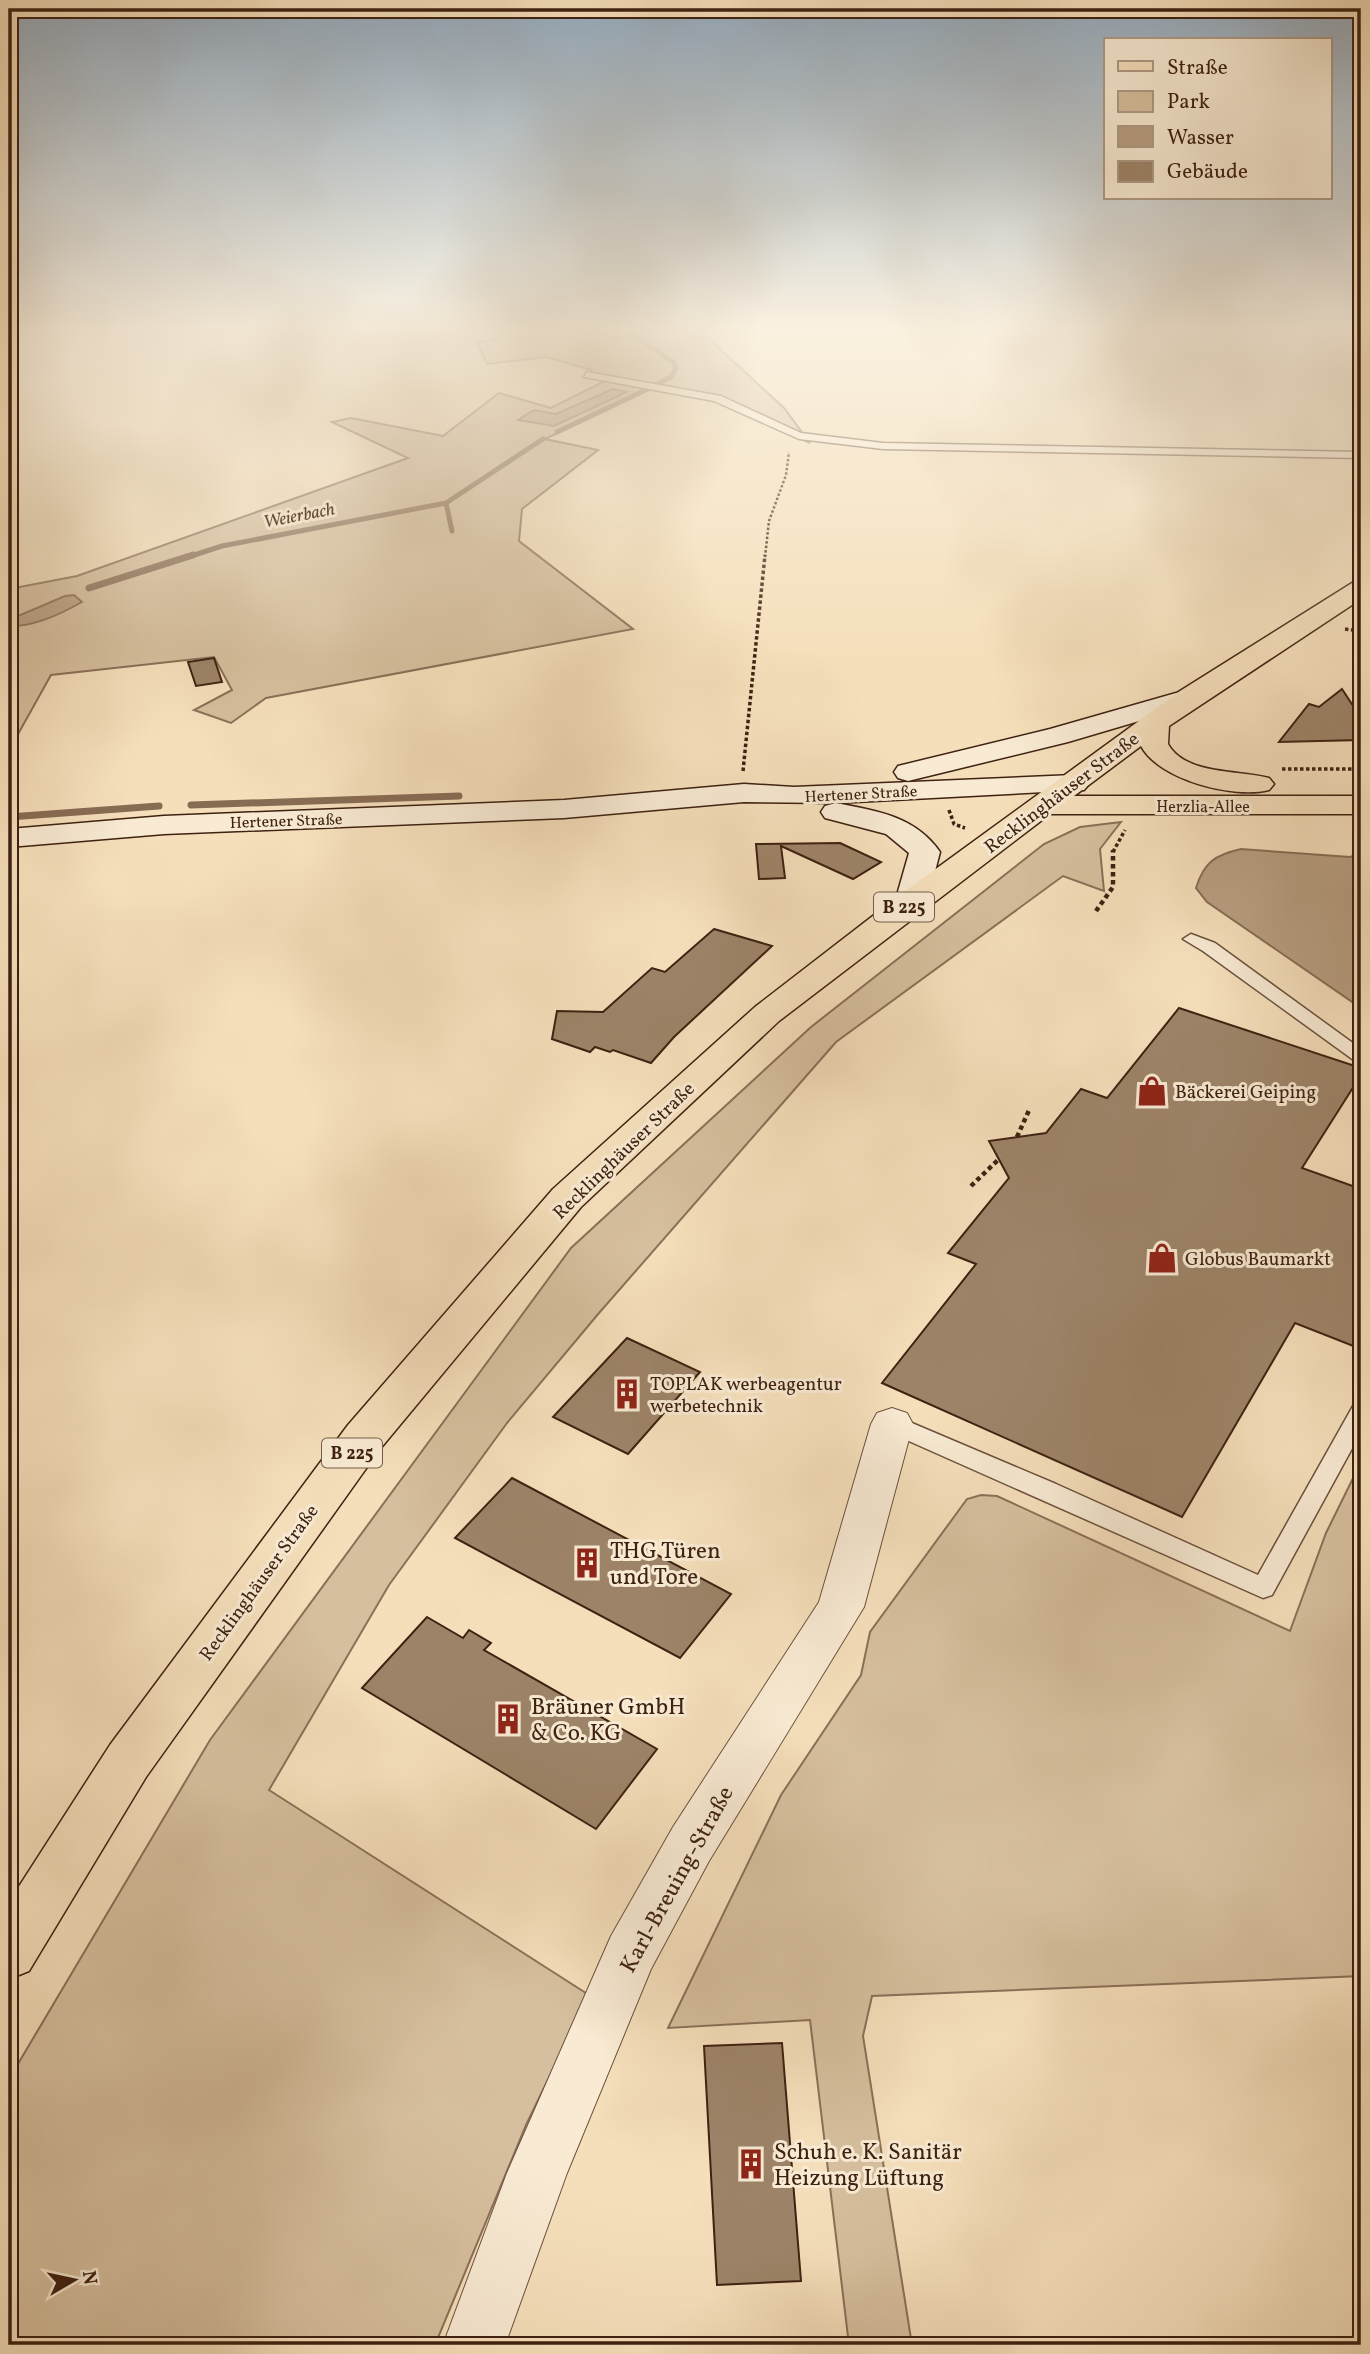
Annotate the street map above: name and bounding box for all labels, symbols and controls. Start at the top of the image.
legend [1104,38,1332,200]
text: Straße [1167,54,1228,83]
text: Park [1167,88,1210,117]
text: Wasser [1167,124,1234,153]
text: Gebäude [1167,158,1248,187]
water label: Weierbach [261,497,337,536]
street label: Recklinghäuser Straße [979,727,1145,860]
street label: Hertener Straße [804,781,918,809]
street label: Herzlia-Allee [1156,797,1250,819]
street label: Hertener Straße [229,809,343,835]
road number: B 225 [874,893,934,922]
shop icon: Bäckerei Geiping [1135,1074,1169,1108]
street label: Recklinghäuser Straße [548,1077,701,1226]
place label: Bäckerei Geiping [1175,1080,1316,1106]
shop icon: Globus Baumarkt [1145,1241,1179,1275]
place label: Globus Baumarkt [1185,1247,1331,1273]
place label: TOPLAK werbeagentur werbetechnik [650,1372,842,1420]
building icon: TOPLAK werbeagentur werbetechnik [610,1377,644,1411]
road number: B 225 [322,1438,382,1468]
street label: Recklinghäuser Straße [194,1500,325,1667]
place label: THG Türen und Tore [610,1536,721,1594]
building icon: THG Türen und Tore [570,1546,604,1580]
place label: Bräuner GmbH & Co. KG [531,1692,685,1750]
building icon: Bräuner GmbH & Co. KG [491,1702,525,1736]
street label: Karl-Breuing-Straße [613,1781,742,1979]
place label: Schuh e. K. Sanitär Heizung Lüftung [774,2137,962,2195]
building icon: Schuh e. K. Sanitär Heizung Lüftung [734,2147,768,2181]
north arrow [38,2246,108,2316]
text: N [75,2269,103,2287]

